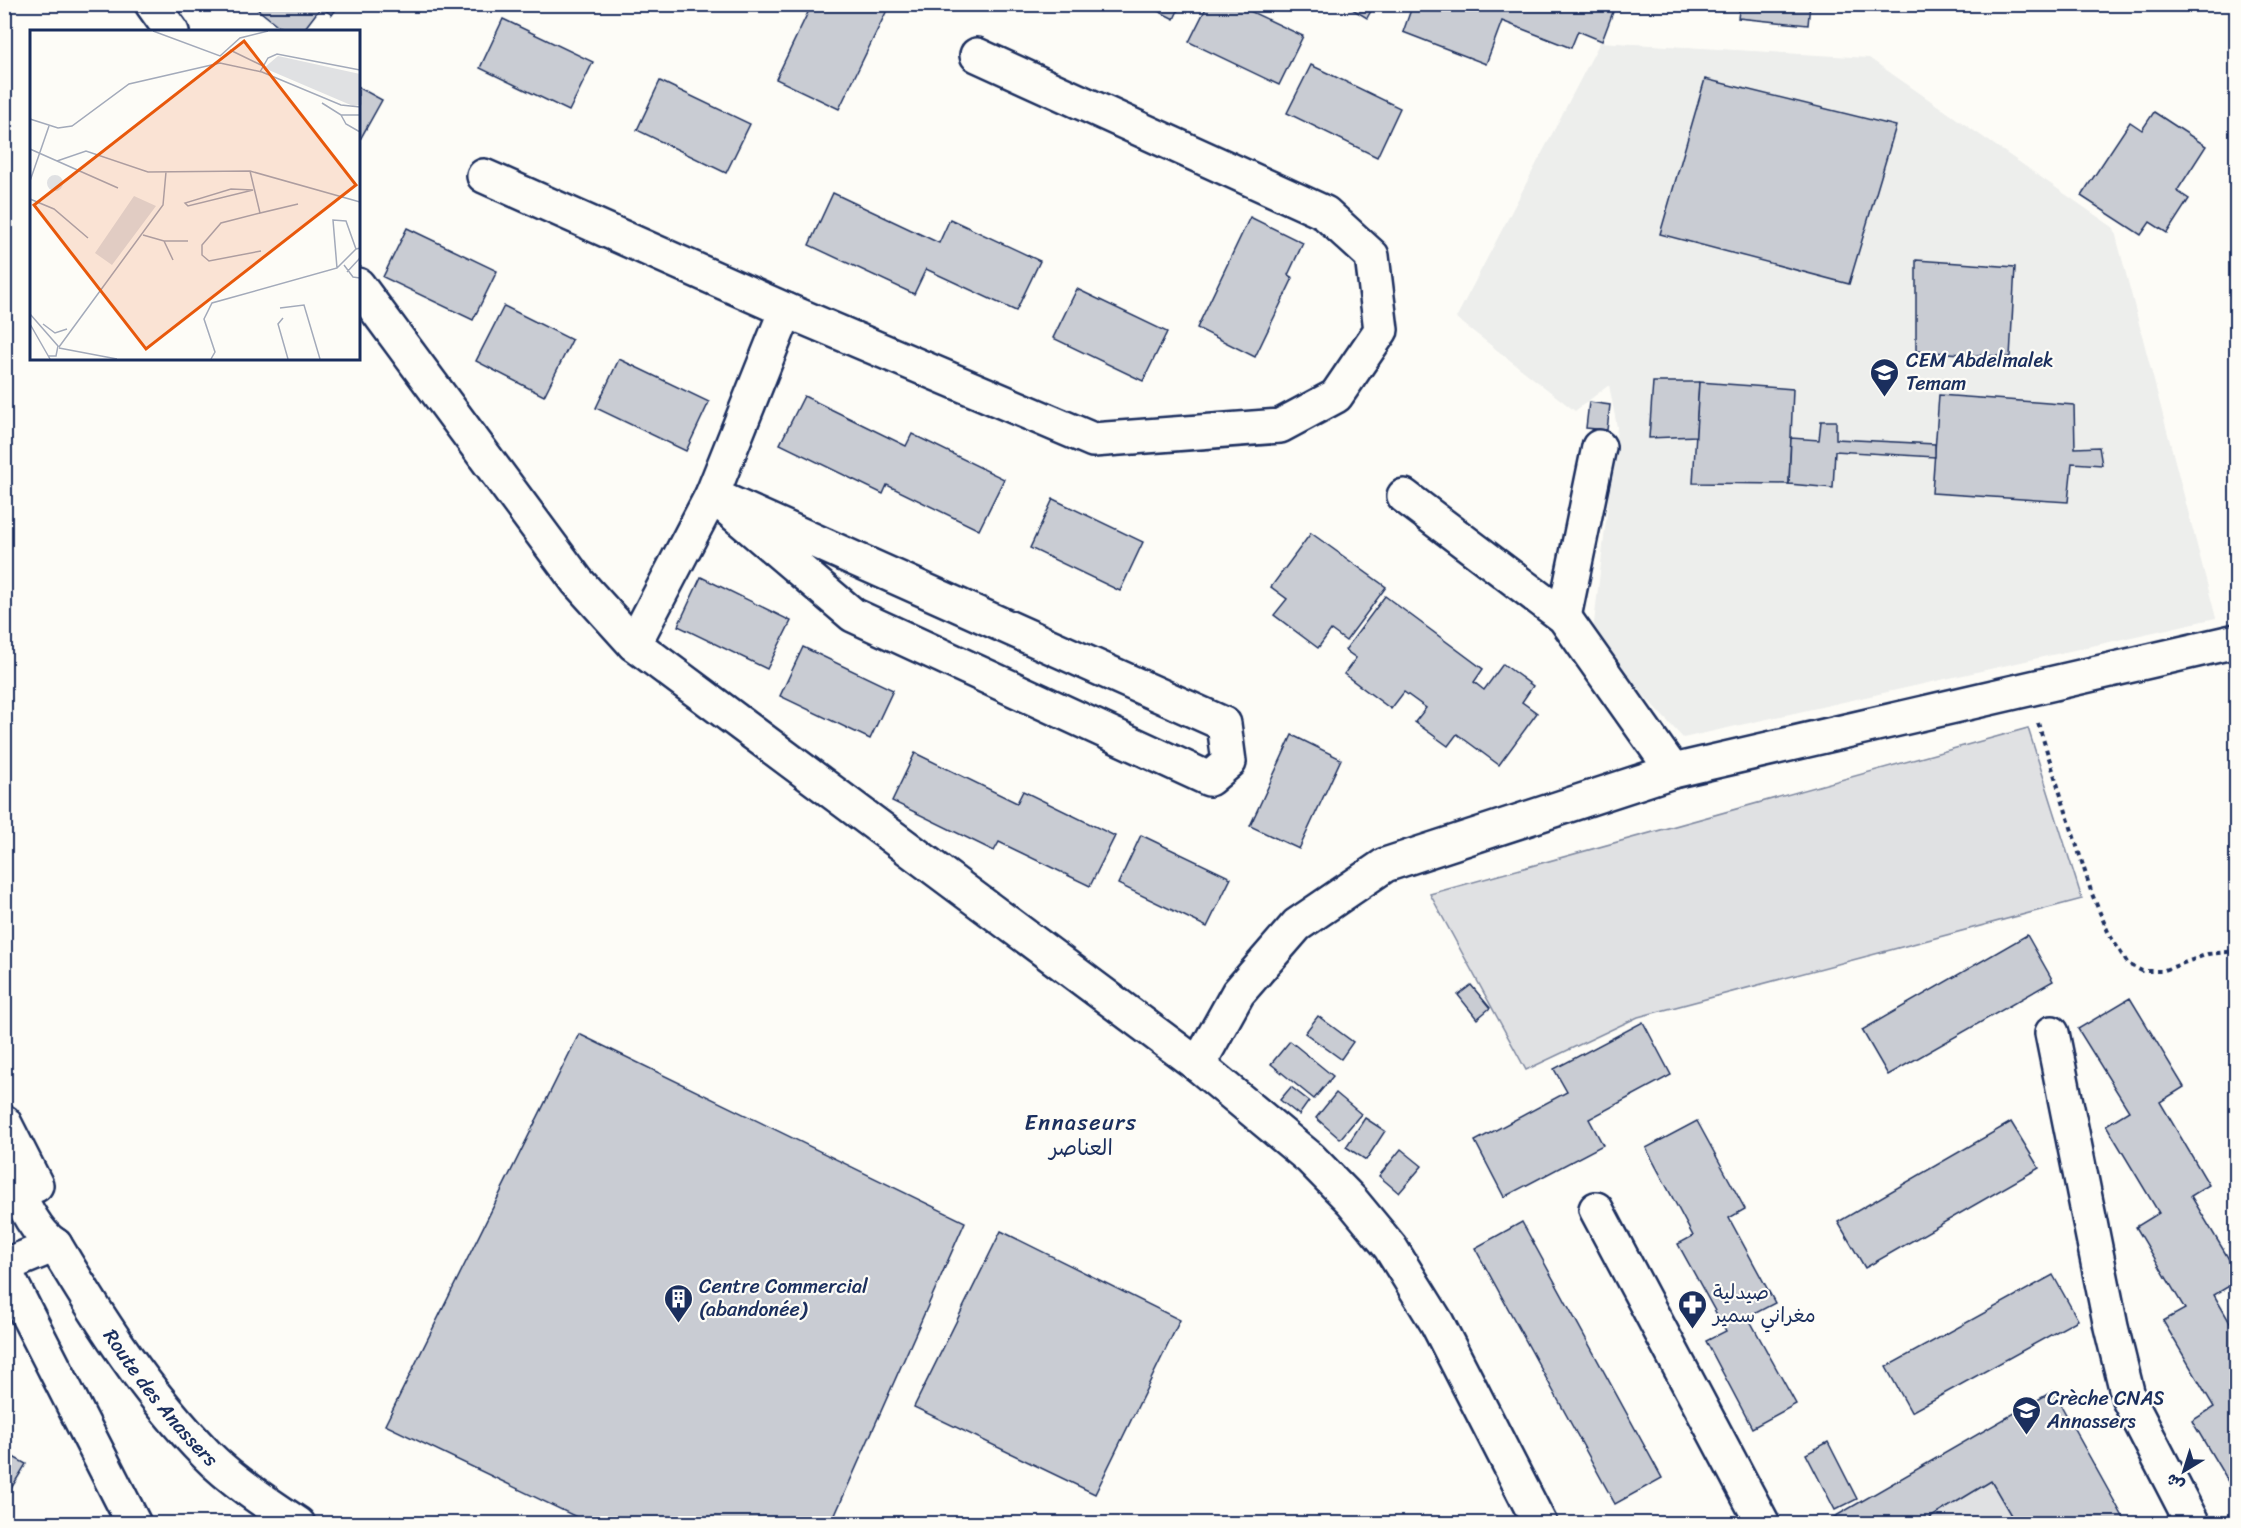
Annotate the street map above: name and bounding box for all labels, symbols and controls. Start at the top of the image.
inset map [30,30,360,360]
place label: CEM Abdelmalek Temam [1906,343,2054,401]
school or university icon: CEM Abdelmalek Temam [1869,356,1901,398]
district label: Ennaseurs العناصر [1025,1103,1137,1167]
place label: Centre Commercial (abandonée) [699,1269,869,1327]
place label: صيدلية مغراني سمير [1711,1275,1816,1333]
building icon: Centre Commercial (abandonée) [662,1282,694,1324]
pharmacy icon: صيدلية مغراني سمير [1676,1288,1708,1330]
street label: Route des Anassers [94,1321,227,1476]
place label: Crèche CNAS Annassers [2046,1381,2165,1439]
school or university icon: Crèche CNAS Annassers [2010,1394,2042,1436]
north arrow [2154,1441,2214,1501]
text: ش [2159,1466,2191,1499]

